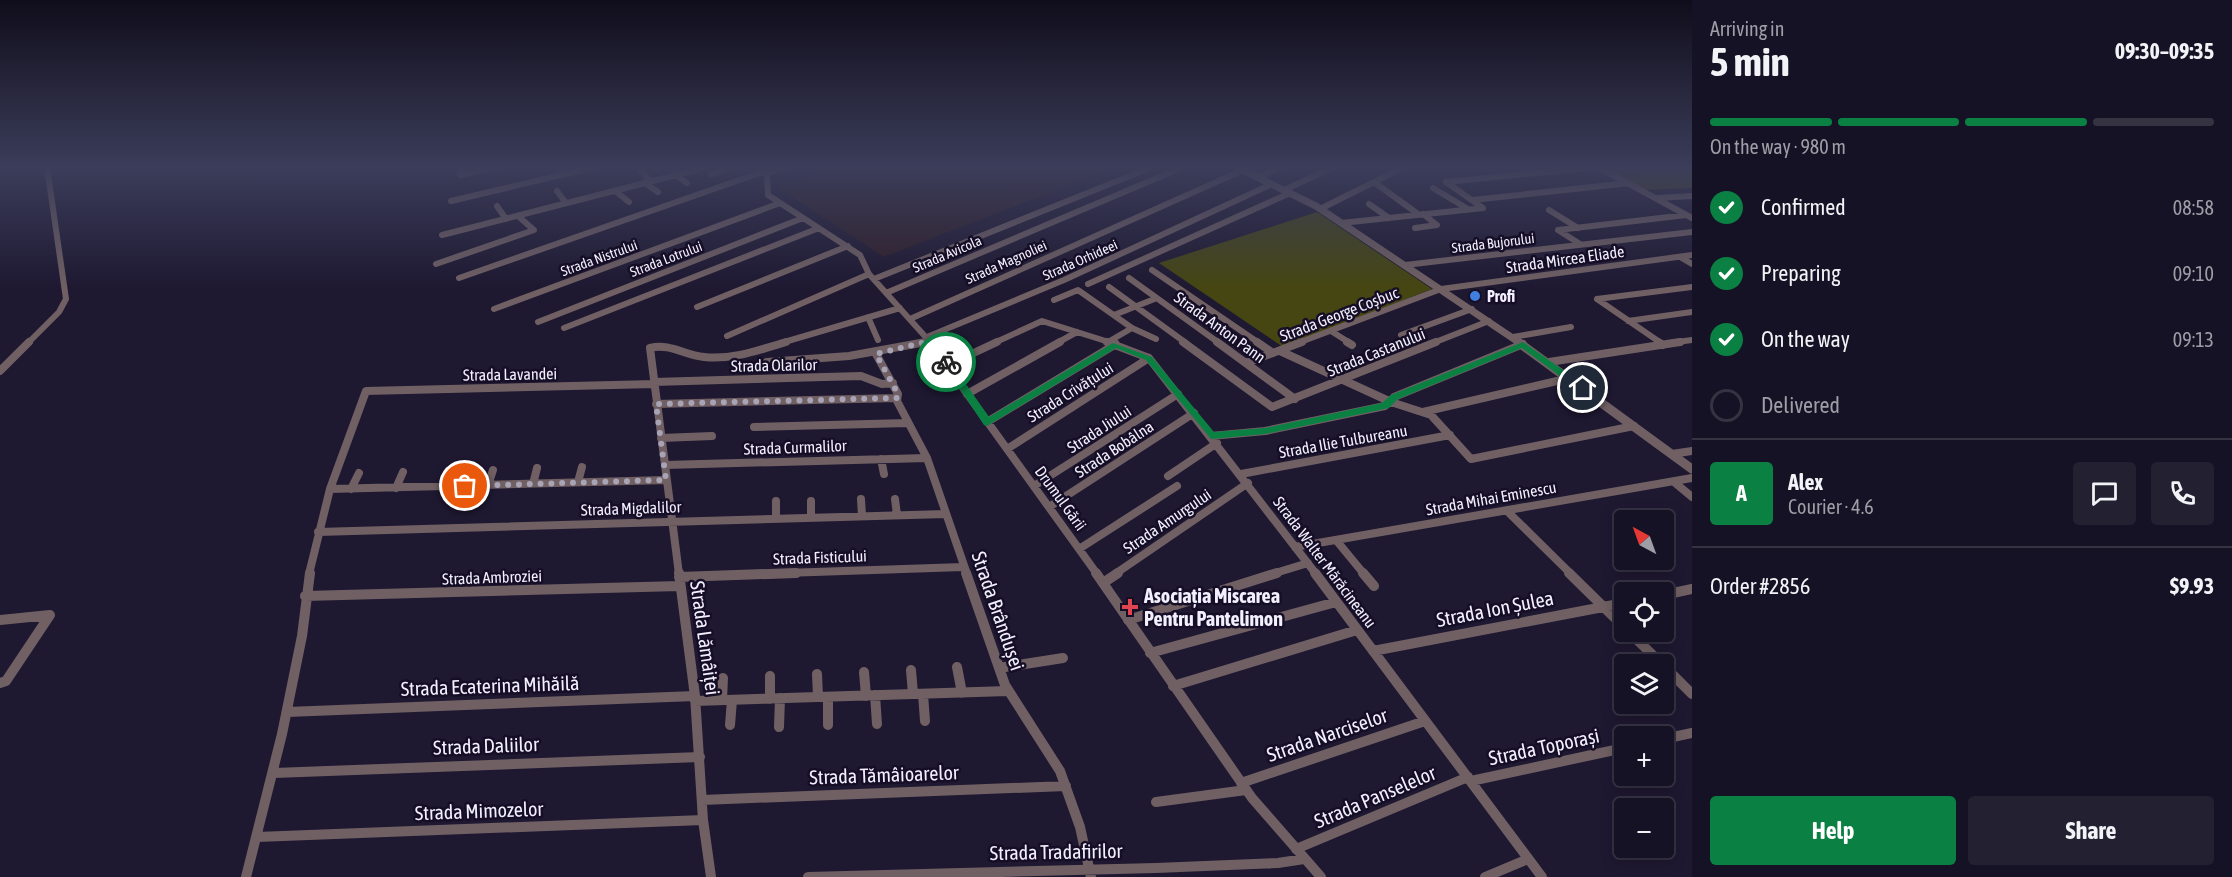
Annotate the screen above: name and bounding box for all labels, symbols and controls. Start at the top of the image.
text: Arriving in [1710,17,1784,40]
text: 09:30–09:35 [2115,38,2214,64]
text: 5 min [1710,40,1790,84]
text: On the way · 980 m [1710,135,1846,158]
icon: check [1710,191,1743,224]
text: Confirmed [1761,194,1846,220]
text: 08:58 [2173,196,2214,219]
street label: Strada Bujorului [1451,230,1535,256]
street label: Strada Avicola [910,232,984,276]
street label: Strada Orhideei [1040,236,1120,284]
street label: Strada Nistrului [558,237,640,279]
street label: Strada Magnoliei [963,237,1049,287]
street label: Strada Lotrului [628,238,704,280]
street label: Strada Mircea Eliade [1505,242,1625,276]
icon: check [1710,257,1743,290]
text: Preparing [1761,260,1841,286]
text: 09:10 [2173,262,2214,285]
street label: Strada George Coșbuc [1277,283,1401,346]
place label: Profi [1487,287,1515,305]
street label: Strada Anton Pann [1171,288,1269,366]
marker: Profi [1468,289,1482,303]
icon: check [1710,323,1743,356]
street label: Strada Castanului [1324,324,1428,380]
text: On the way [1761,326,1850,352]
text: 09:13 [2173,328,2214,351]
courier [916,332,976,392]
icon: bike [930,346,963,379]
street label: Strada Olarilor [731,355,817,375]
street label: Strada Crivățului [1024,358,1117,426]
pin [1557,362,1608,413]
street label: Strada Lavandei [463,364,557,384]
icon: home [1566,371,1599,404]
text: Delivered [1761,392,1840,418]
street label: Strada Jiului [1064,402,1134,456]
street label: Strada Bobâlna [1071,417,1157,481]
street label: Strada Ilie Tulbureanu [1277,421,1409,461]
street label: Strada Curmalilor [743,436,847,458]
pin [439,460,490,511]
street label: Drumul Gării [1032,462,1090,534]
button: chat [2073,462,2136,525]
button: phone [2151,462,2214,525]
icon: bag [448,469,481,502]
text: Alex [1788,469,1823,495]
street label: Strada Mihai Eminescu [1424,478,1558,518]
text: A [1736,480,1747,506]
street label: Strada Amurgului [1120,485,1215,558]
street label: Strada Walter Mărăcineanu [1270,493,1380,631]
text: Courier · 4.6 [1788,495,1874,518]
street label: Strada Migdalilor [580,497,682,520]
north arrow [1614,510,1674,570]
map controls [1614,510,1674,858]
street label: Strada Fisticului [773,546,867,568]
street label: Strada Brândușei [967,548,1030,673]
street label: Strada Ambroziei [442,566,542,588]
text: Order #2856 [1710,573,1810,599]
text: $9.93 [2170,573,2214,599]
street label: Strada Lămâiței [686,579,725,697]
button: locate [1614,582,1674,642]
place label: Asociația Miscarea Pentru Pantelimon [1143,584,1283,630]
street label: Strada Ion Șulea [1434,586,1555,631]
marker: Asociația Miscarea Pentru Pantelimon [1121,598,1139,616]
button: layers [1614,654,1674,714]
street label: Strada Ecaterina Mihăilă [400,671,580,700]
street label: Strada Narciselor [1264,703,1391,766]
street label: Strada Toporași [1486,724,1601,769]
button: + [1614,726,1674,786]
street label: Strada Daliilor [433,732,540,759]
street label: Strada Tămâioarelor [809,760,960,789]
street label: Strada Panselelor [1311,760,1440,832]
button: Help [1710,796,1956,865]
button: Share [1968,796,2214,865]
street label: Strada Mimozelor [414,797,545,824]
button: − [1614,798,1674,858]
street label: Strada Tradafirilor [989,839,1124,864]

